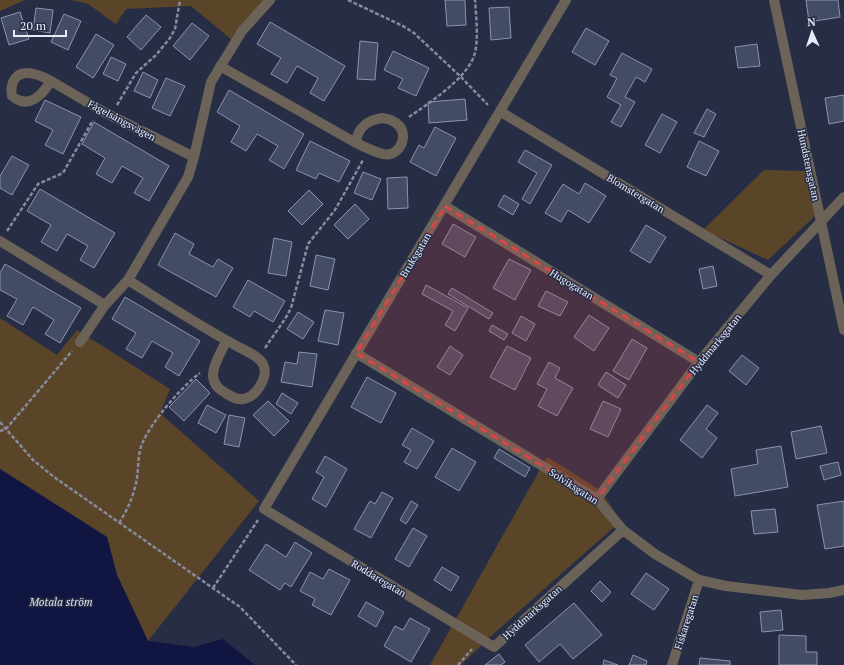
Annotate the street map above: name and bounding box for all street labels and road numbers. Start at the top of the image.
street label: Fågelsångsvägen [86,97,158,144]
street label: Hundstensgatan [795,128,822,202]
street label: Blomstergatan [604,171,667,216]
street label: Bruksgatan [397,230,434,280]
street label: Hugogatan [547,266,596,303]
street label: Hyddmarksgatan [687,311,744,378]
street label: Solviksgatan [547,466,601,507]
street label: Roddaregatan [349,557,409,600]
street label: Hyddmarksgatan [500,582,565,642]
street label: Fiskaregatan [672,593,701,651]

